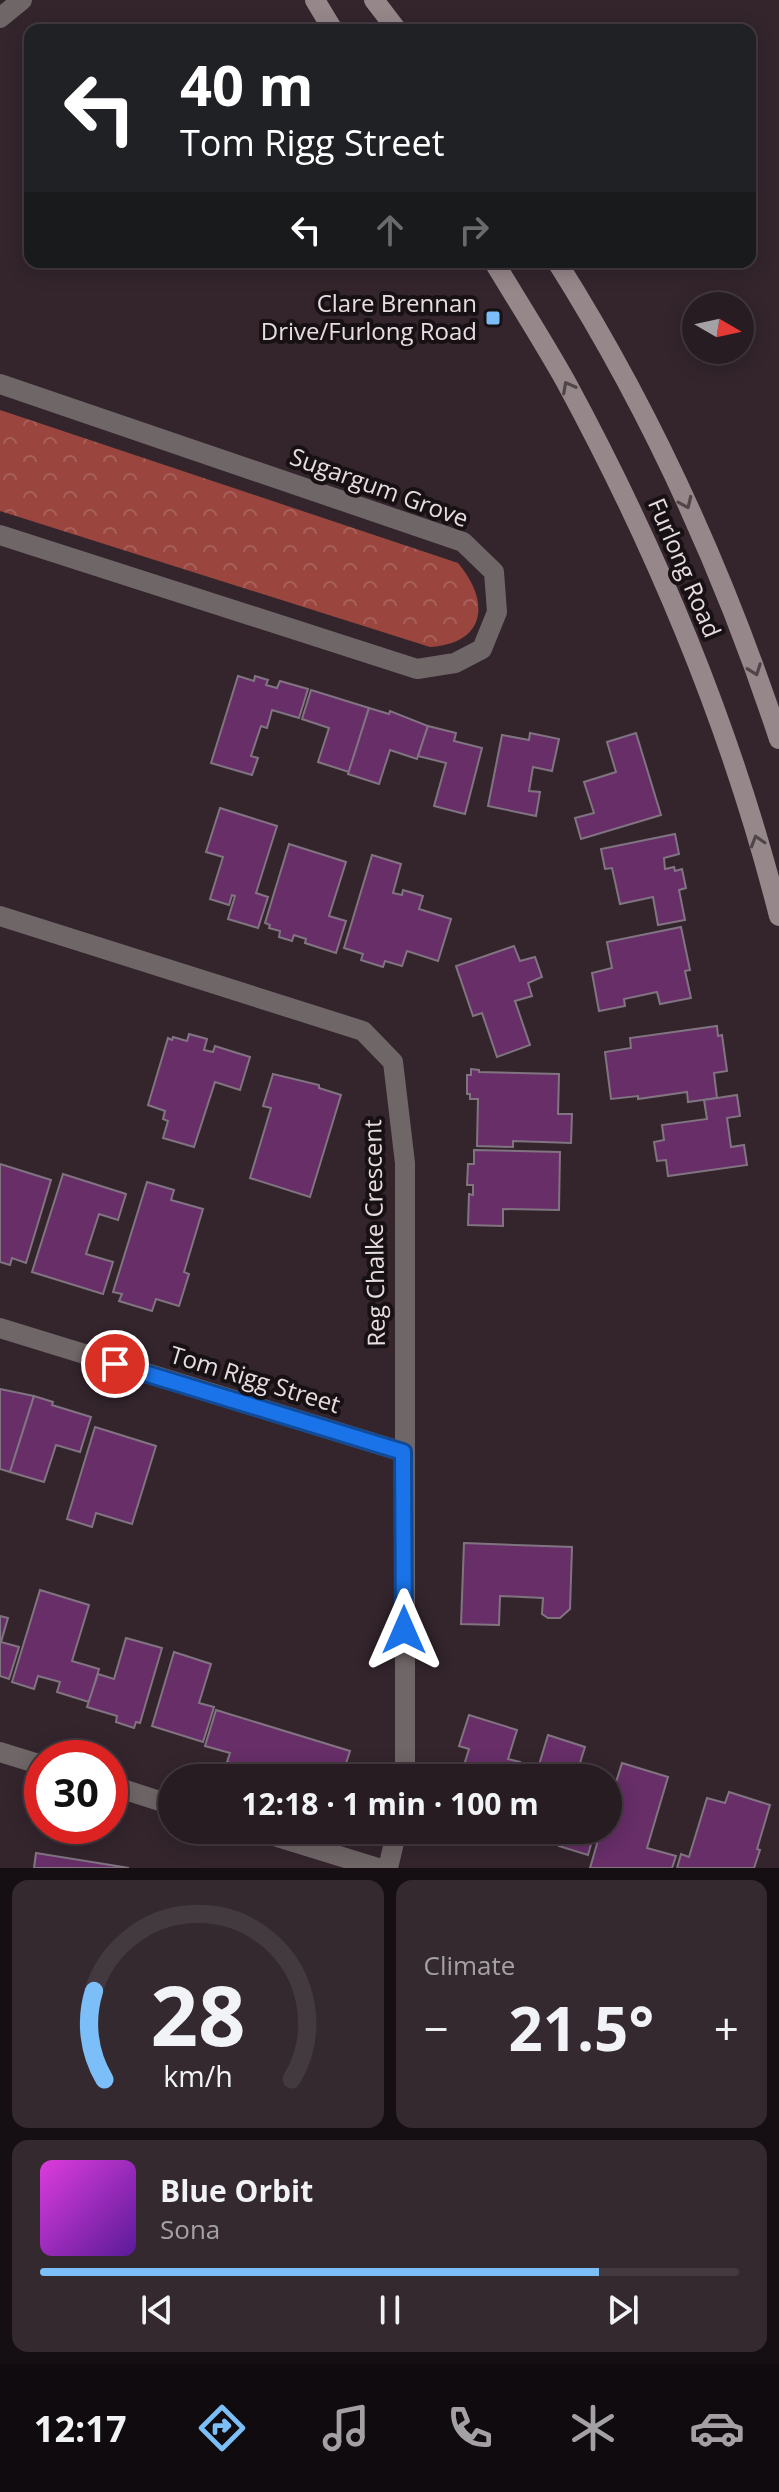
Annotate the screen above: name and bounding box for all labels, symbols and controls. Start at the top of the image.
text: 40 m [180,46,314,122]
icon: left [48,56,152,160]
text: Tom Rigg Street [180,118,444,167]
icon: left [284,208,328,252]
icon: ahead [368,208,412,252]
icon: right [452,208,496,252]
place label: Clare Brennan Drive/Furlong Road [261,286,477,347]
north arrow [682,292,754,364]
map controls [682,292,754,364]
marker: Clare Brennan Drive/Furlong Road [484,309,502,327]
one-way arrow [562,381,578,395]
street label: Sugargum Grove [286,439,473,534]
street label: Furlong Road [641,493,730,642]
one-way arrow [677,495,693,510]
one-way arrow [745,662,762,676]
one-way arrow [750,834,766,848]
street label: Reg Chalke Crescent [355,1119,392,1347]
pin [81,1330,149,1398]
street label: Tom Rigg Street [166,1337,345,1420]
icon: arrive [93,1342,137,1386]
position arrow [362,1588,446,1672]
speed limit sign: 30 [24,1740,128,1844]
text: 12:18 · 1 min · 100 m [241,1783,539,1824]
text: Climate [424,1947,515,1983]
text: 28 [150,1957,245,2070]
text: 21.5° [508,1987,654,2069]
text: − [424,1998,449,2058]
text: + [714,1998,739,2058]
text: km/h [163,2056,232,2095]
text: Blue Orbit [160,2170,313,2211]
text: Sona [160,2211,220,2247]
icon: previous [135,2288,179,2332]
icon: pause [368,2288,412,2332]
icon: next [601,2288,645,2332]
icon: directions [194,2400,250,2456]
icon: music [318,2400,374,2456]
icon: phone [442,2400,498,2456]
icon: climate [565,2400,621,2456]
icon: car [689,2400,745,2456]
text: 12:17 [34,2404,126,2453]

